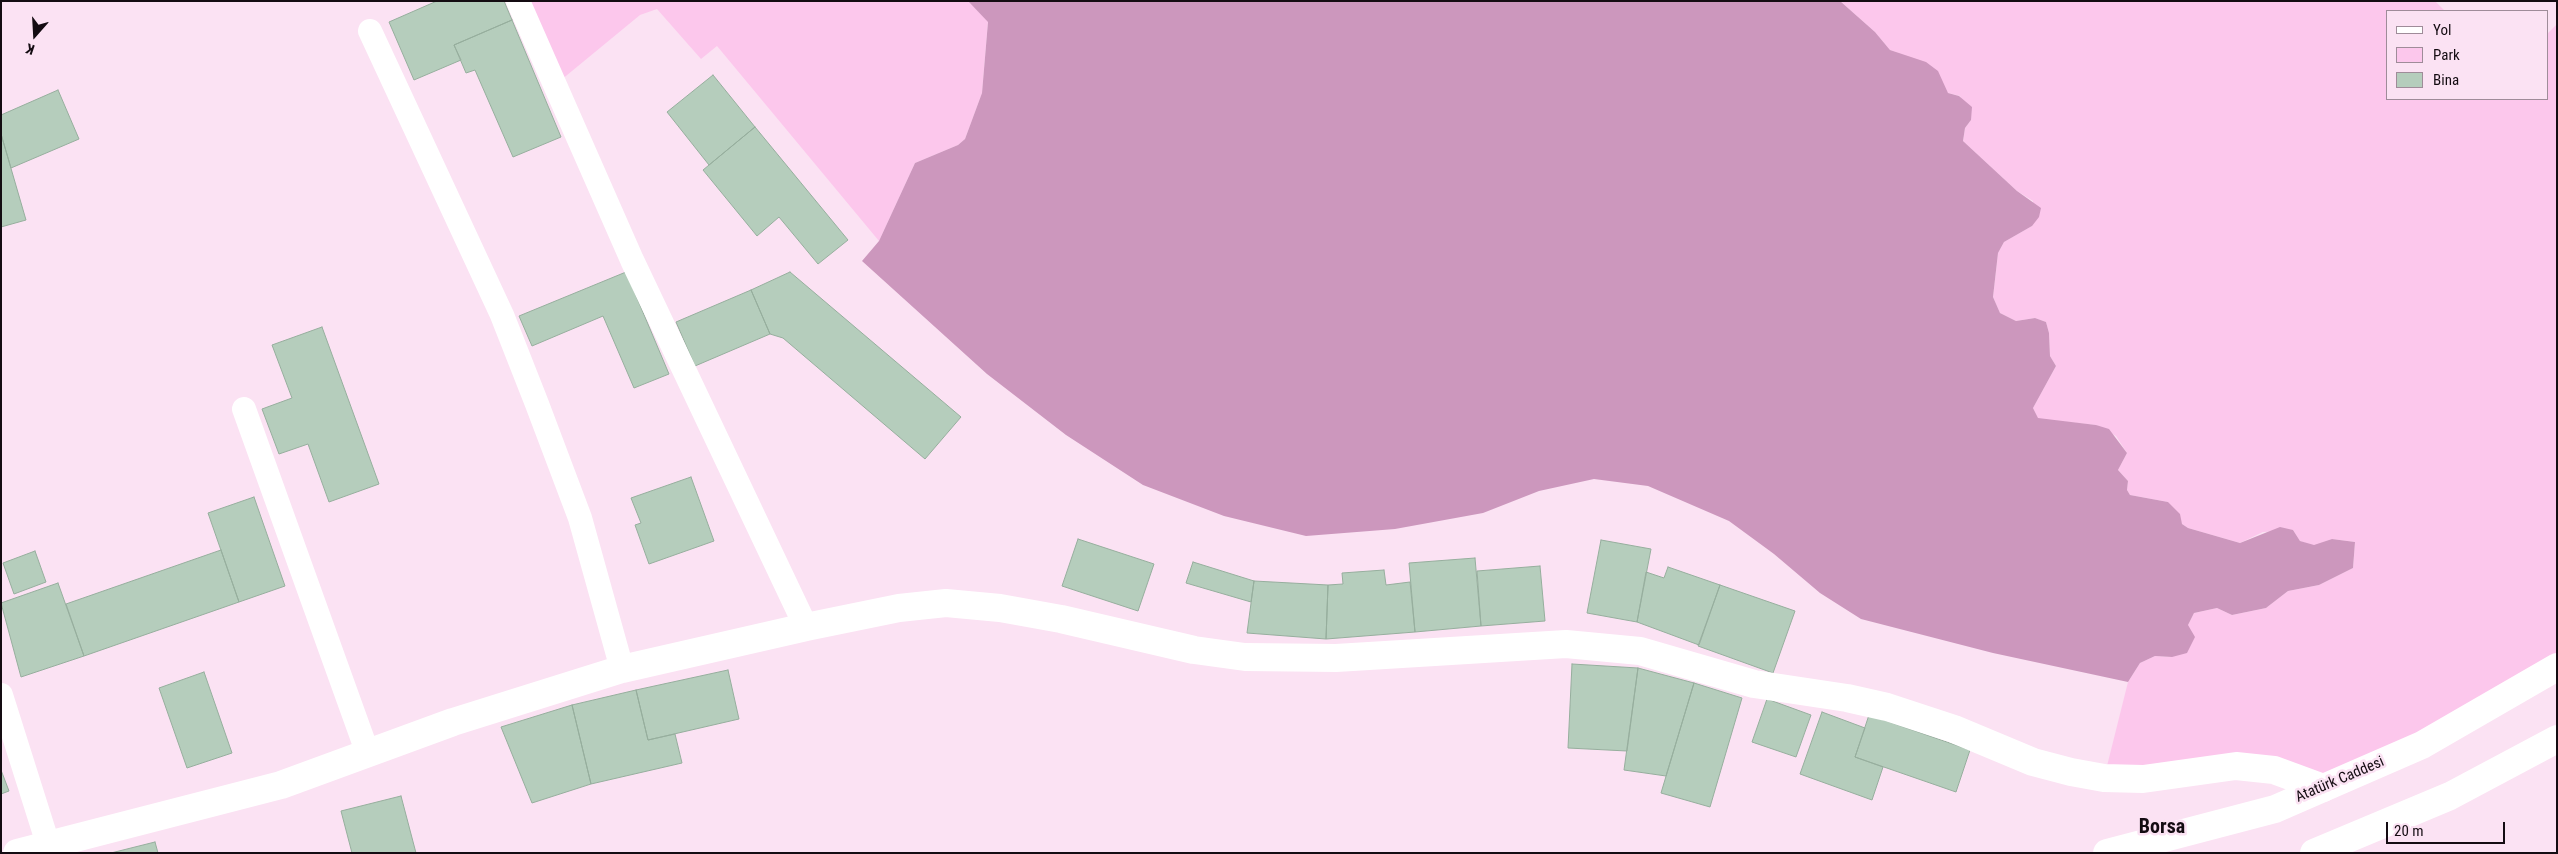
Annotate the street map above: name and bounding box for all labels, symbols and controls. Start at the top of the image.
north arrow [10,10,60,60]
legend [2386,10,2548,100]
text: Yol [2433,21,2451,39]
text: K [24,40,36,58]
text: Park [2433,46,2460,64]
text: Bina [2433,71,2459,89]
street label: Atatürk Caddesi [2293,753,2387,807]
scale bar [2388,812,2507,844]
district label: Borsa [2139,816,2185,840]
text: 20 m [2394,822,2424,840]

